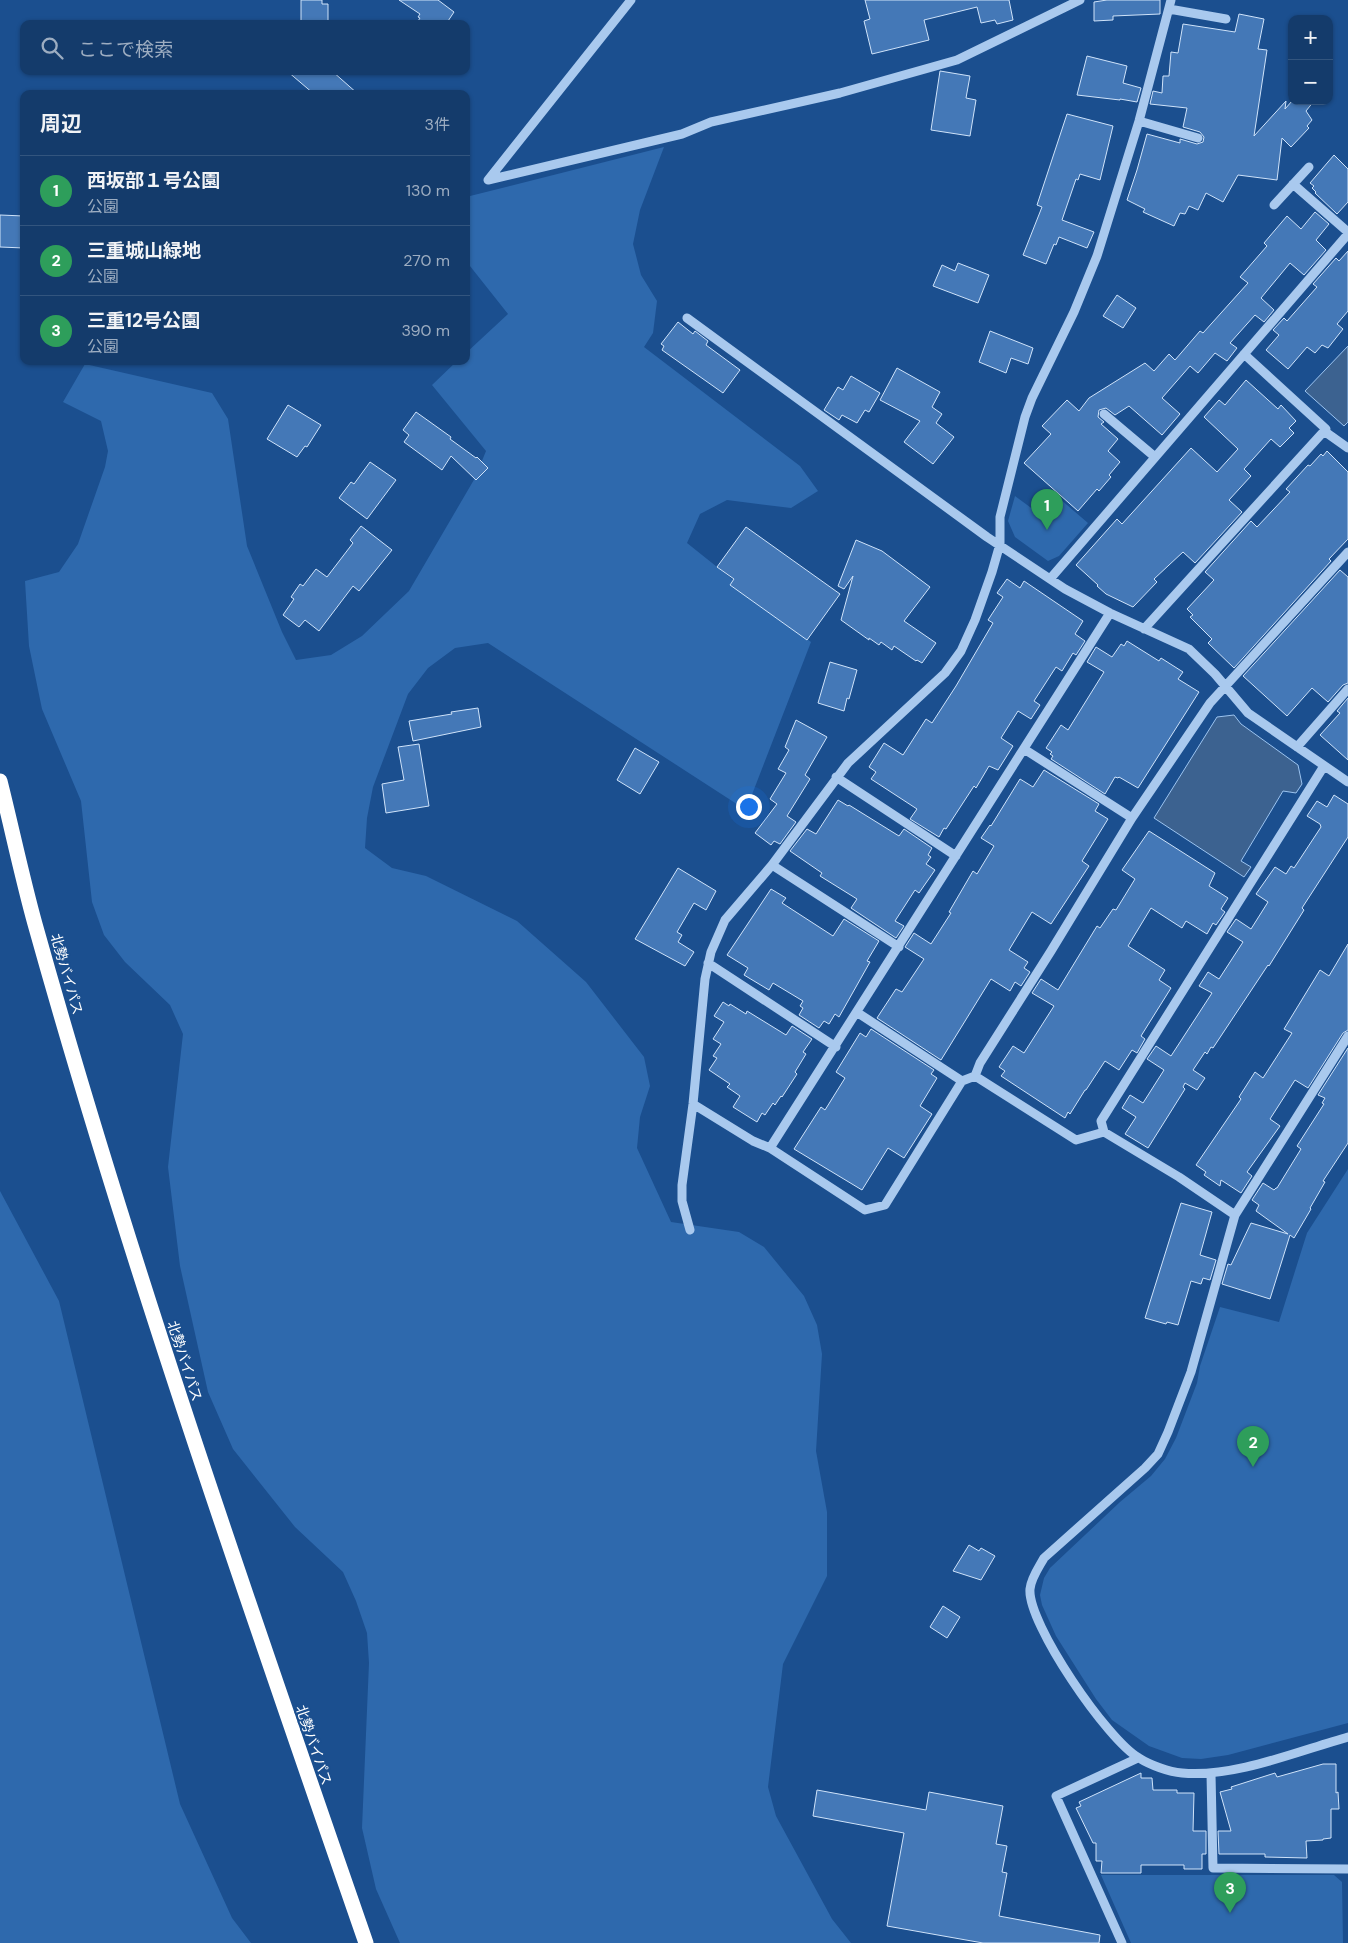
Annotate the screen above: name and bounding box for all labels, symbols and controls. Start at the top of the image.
map controls [1288,15,1333,105]
button: + [1288,15,1333,60]
search box [20,20,470,75]
icon: search [38,34,66,62]
text: ここで検索 [78,37,173,62]
button: − [1288,60,1333,105]
text: 周辺 [40,110,82,138]
text: 3件 [425,114,450,135]
text: 西坂部１号公園 [87,168,220,193]
text: 1 [53,180,59,201]
text: 130 m [406,180,450,201]
text: 公園 [87,196,119,217]
text: 三重城山緑地 [87,238,201,263]
text: 2 [51,250,61,271]
text: 270 m [403,250,450,271]
text: 公園 [87,266,119,287]
text: 三重12号公園 [87,308,200,333]
text: 3 [51,320,61,341]
text: 390 m [402,320,450,341]
text: 公園 [87,336,119,357]
pin: 1 [1031,489,1063,530]
your location [736,794,762,820]
street label: 北勢バイパス [47,931,87,1017]
street label: 北勢バイパス [164,1318,206,1404]
pin: 2 [1237,1426,1269,1467]
street label: 北勢バイパス [292,1702,336,1788]
pin: 3 [1214,1872,1246,1913]

